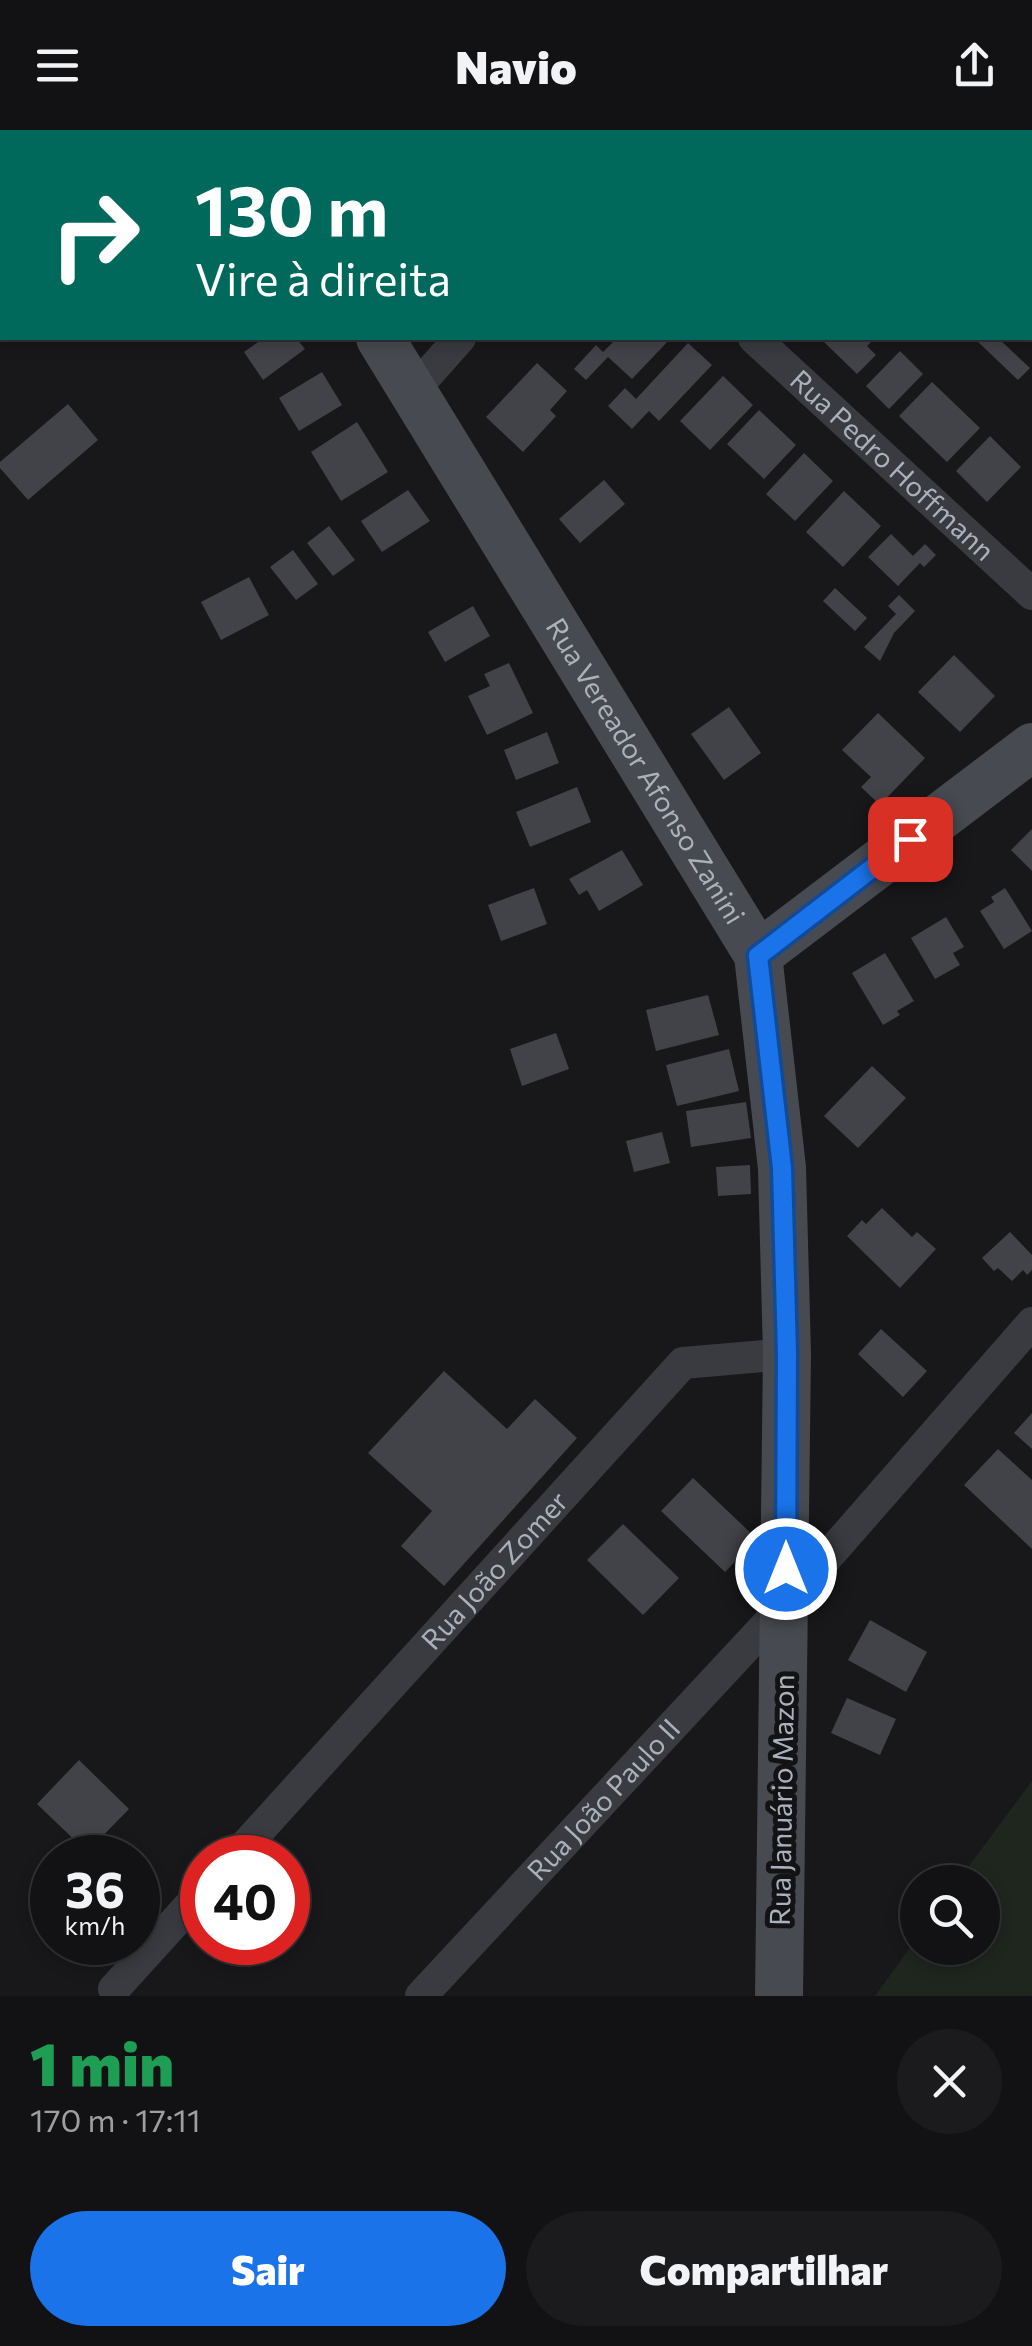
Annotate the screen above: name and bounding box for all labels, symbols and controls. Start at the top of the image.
icon: menu [30,38,85,93]
text: Navio [455,38,577,93]
icon: share [947,38,1002,93]
text: 130 m [195,165,388,250]
icon: right [30,170,160,300]
text: Vire à direita [195,250,451,305]
street label: Rua Pedro Hoffmann [784,362,1002,567]
street label: Rua Vereador Afonso Zanini [540,611,753,930]
pin [868,797,953,882]
icon: arrive [883,812,938,867]
street label: Rua João Zomer [414,1484,574,1656]
position arrow [734,1517,838,1621]
street label: Rua Januário Mazon [762,1674,800,1926]
street label: Rua João Paulo II [519,1711,686,1887]
speed limit sign: 40 [180,1835,310,1965]
text: 36 [65,1857,125,1918]
map controls [900,1865,1000,1965]
button: search [900,1865,1000,1965]
text: km/h [65,1910,125,1940]
text: 1 min [30,2025,174,2098]
button: close [897,2029,1002,2134]
text: 170 m · 17:11 [30,2099,201,2139]
button: Sair [30,2211,506,2326]
button: Compartilhar [526,2211,1002,2326]

